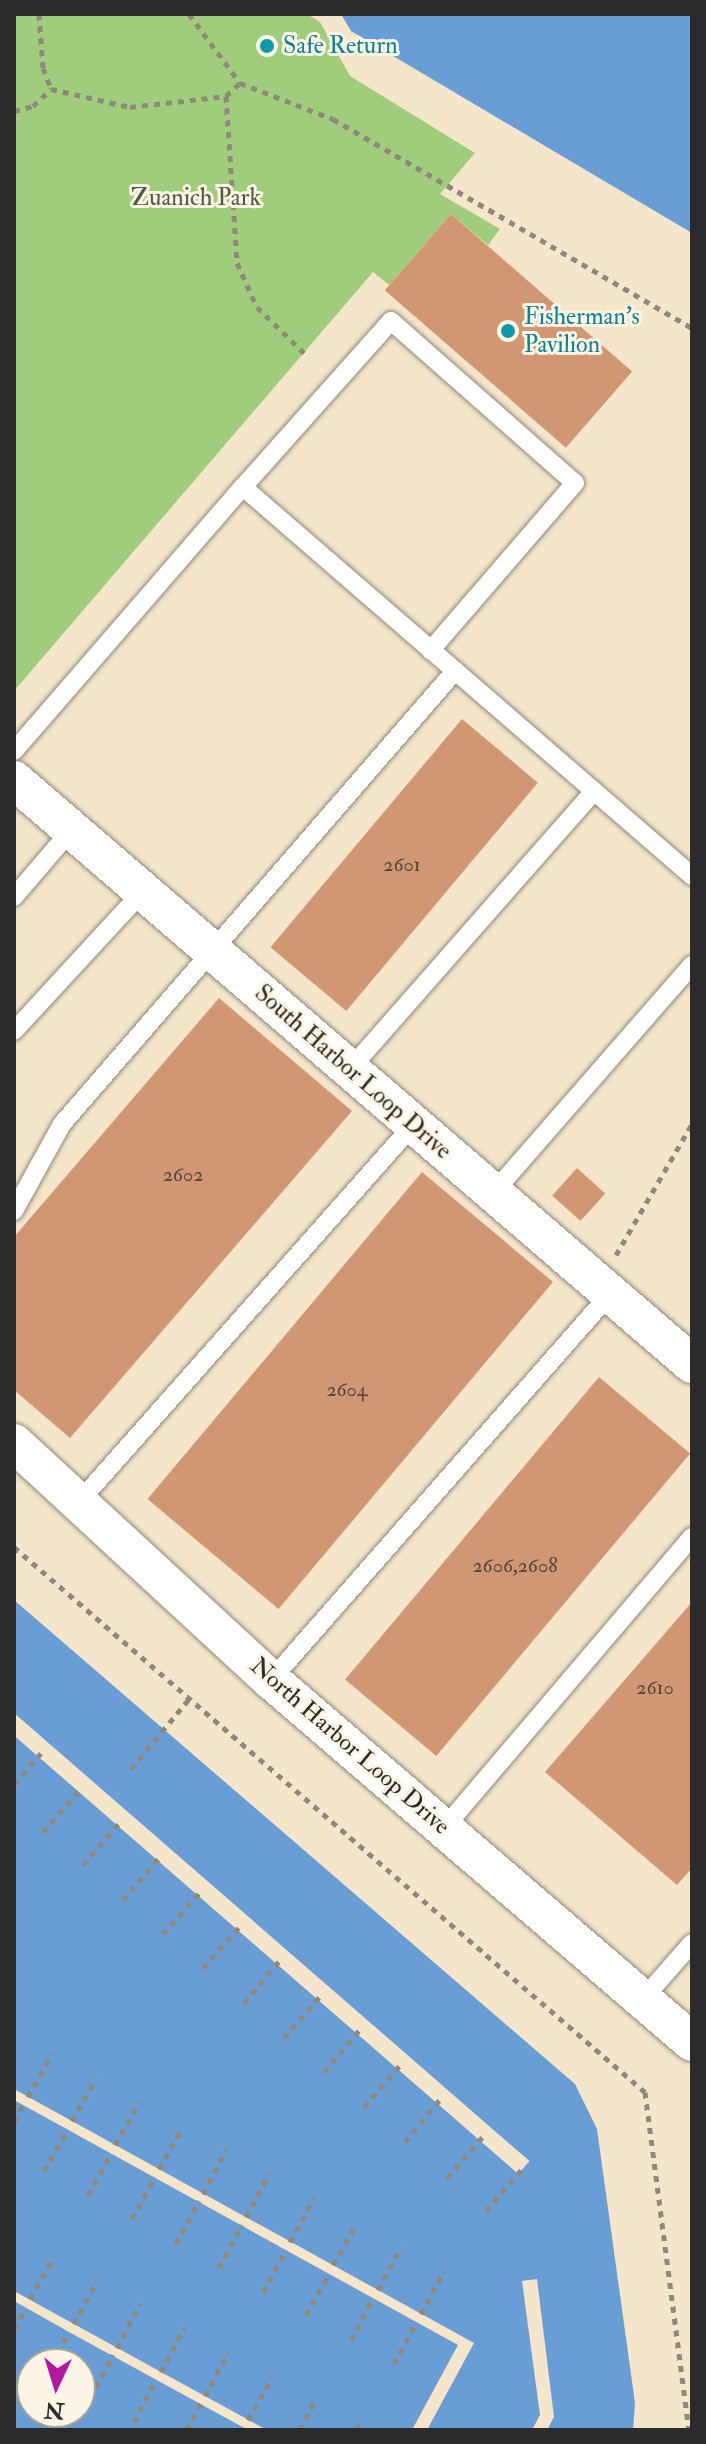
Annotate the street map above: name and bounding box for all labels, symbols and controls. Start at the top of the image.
place label: Safe Return [283,32,398,60]
marker: Safe Return [258,37,276,55]
park label: Zuanich Park [131,184,261,212]
place label: Fisherman's Pavilion [524,303,640,359]
marker: Fisherman's Pavilion [499,322,517,340]
house number: 2601 [383,852,421,876]
street label: South Harbor Loop Drive [249,979,457,1165]
house number: 2602 [163,1162,203,1186]
house number: 2604 [326,1377,368,1401]
house number: 2606,2608 [472,1553,558,1577]
street label: North Harbor Loop Drive [244,1651,456,1841]
house number: 2610 [636,1675,674,1699]
north arrow [16,2348,96,2428]
text: N [44,2395,65,2425]

